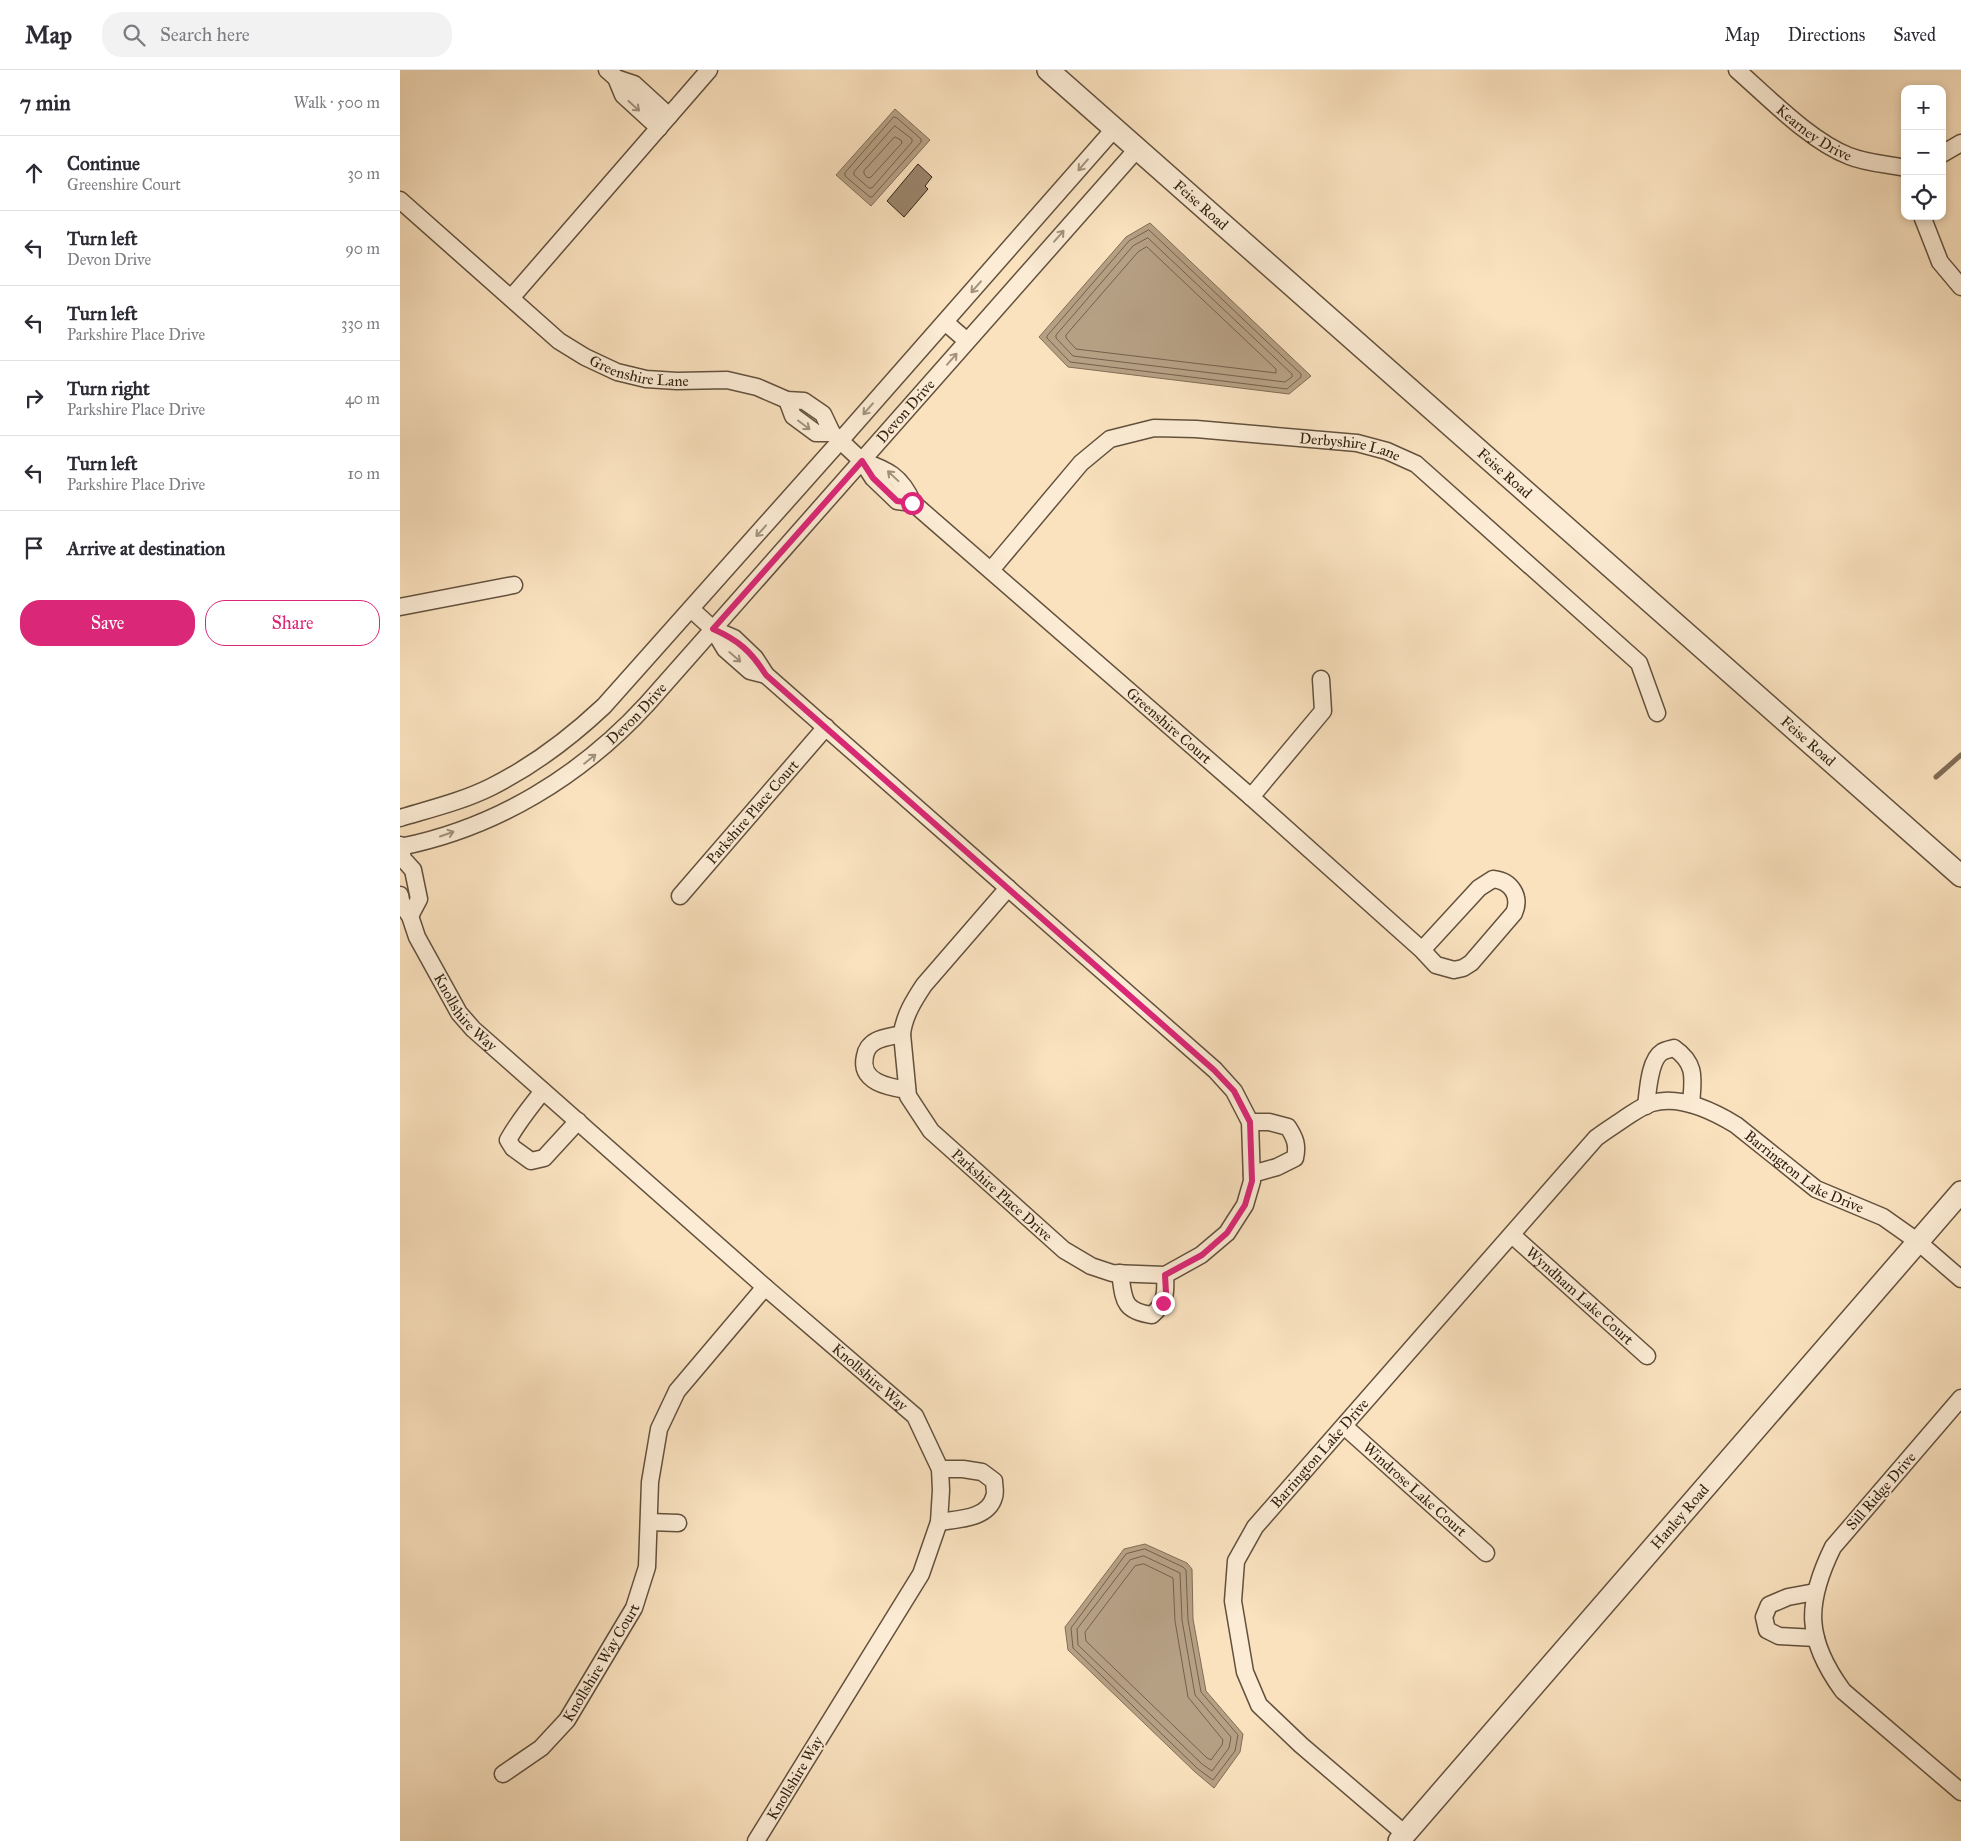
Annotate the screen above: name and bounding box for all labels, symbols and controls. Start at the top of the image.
search box [102,12,452,57]
text: Map [25,20,72,50]
icon: search [120,21,148,49]
text: Search here [160,23,250,46]
text: Map [1724,24,1760,46]
text: Directions [1788,24,1865,46]
text: Saved [1893,24,1936,46]
map controls [1901,85,1946,220]
button: + [1901,85,1946,130]
text: 7 min [20,90,71,116]
text: Walk · 500 m [294,93,380,112]
one-way arrow [627,100,640,111]
street label: Kearney Drive [1773,101,1854,165]
button: − [1901,130,1946,175]
text: Continue [67,152,140,175]
one-way arrow [1077,158,1088,171]
icon: ahead [20,159,48,187]
text: 30 m [347,164,380,183]
text: Greenshire Court [67,175,181,194]
button: locate [1901,175,1946,220]
street label: Feise Road [1170,176,1232,234]
text: Turn left [67,227,137,250]
one-way arrow [1053,230,1065,243]
icon: left [20,234,48,262]
text: 90 m [345,239,380,258]
text: Devon Drive [67,250,151,269]
one-way arrow [970,281,981,294]
text: Turn left [67,302,137,325]
icon: left [20,309,48,337]
text: 330 m [341,314,380,333]
text: Parkshire Place Drive [67,325,205,344]
street label: Greenshire Lane [587,351,689,390]
one-way arrow [946,352,957,365]
street label: Devon Drive [873,376,939,447]
text: Turn right [67,377,150,400]
icon: right [20,384,48,412]
text: 40 m [345,389,380,408]
text: Parkshire Place Drive [67,400,205,419]
one-way arrow [863,403,874,416]
one-way arrow [797,419,810,430]
street label: Derbyshire Lane [1299,429,1403,465]
street label: Feise Road [1474,444,1536,502]
text: Turn left [67,452,137,475]
icon: left [20,459,48,487]
text: 10 m [348,464,380,483]
one-way arrow [886,470,899,481]
text: Parkshire Place Drive [67,475,205,494]
route start [901,492,924,515]
one-way arrow [755,524,766,537]
icon: arrive [20,534,48,562]
text: Arrive at destination [67,537,225,560]
button: Save [20,600,195,646]
button: Share [205,600,380,646]
one-way arrow [728,652,741,663]
street label: Devon Drive [603,679,670,748]
street label: Greenshire Court [1123,684,1216,768]
street label: Feise Road [1777,712,1840,770]
one-way arrow [583,753,596,764]
street label: Parkshire Place Court [703,756,803,868]
one-way arrow [439,829,454,838]
street label: Knollshire Way [430,970,501,1056]
street label: Barrington Lake Drive [1741,1127,1866,1217]
street label: Parkshire Place Drive [948,1145,1056,1245]
street label: Wyndham Lake Court [1522,1243,1638,1349]
route end [1152,1292,1175,1315]
street label: Knollshire Way [828,1340,912,1415]
street label: Barrington Lake Drive [1267,1395,1373,1512]
street label: Windrose Lake Court [1359,1438,1471,1541]
street label: Sill Ridge Drive [1842,1448,1920,1534]
street label: Hanley Road [1647,1480,1713,1553]
street label: Knollshire Way Court [559,1601,644,1725]
street label: Knollshire Way [763,1732,827,1823]

